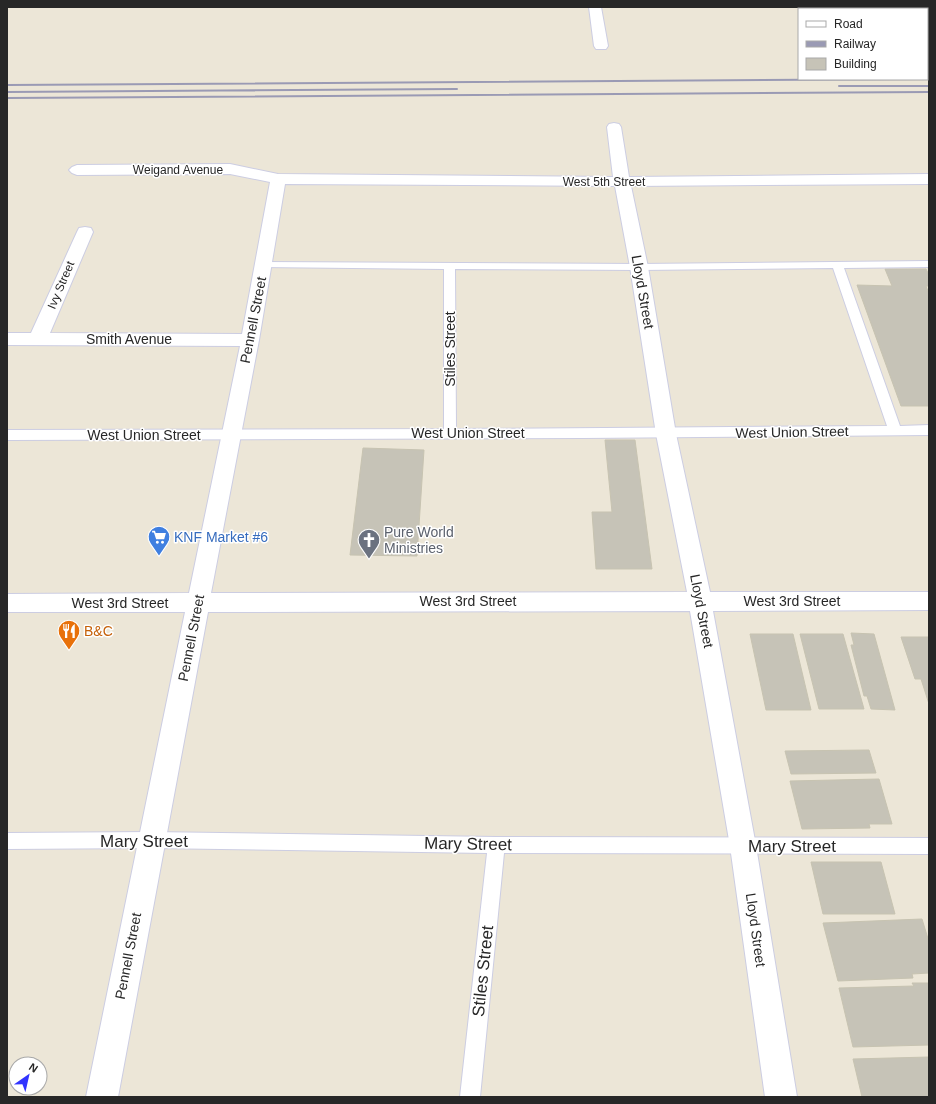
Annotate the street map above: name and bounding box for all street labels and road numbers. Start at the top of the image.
street label: Weigand Avenue [133,163,223,177]
street label: West 5th Street [563,175,646,189]
street label: Lloyd Street [629,254,657,330]
street label: Ivy Street [45,258,78,311]
street label: Pennell Street [237,275,269,365]
street label: Stiles Street [442,311,458,387]
street label: Smith Avenue [86,331,172,347]
street label: West Union Street [735,423,849,441]
street label: West Union Street [411,425,525,441]
street label: West Union Street [87,427,201,443]
street label: Lloyd Street [687,573,717,649]
street label: Pennell Street [175,593,207,683]
street label: West 3rd Street [419,593,517,609]
street label: West 3rd Street [743,593,841,609]
street label: West 3rd Street [71,595,169,611]
street label: Mary Street [100,832,188,851]
street label: Mary Street [424,834,512,854]
street label: Mary Street [748,837,836,856]
street label: Lloyd Street [743,892,769,968]
street label: Pennell Street [112,911,144,1001]
street label: Stiles Street [469,924,497,1018]

